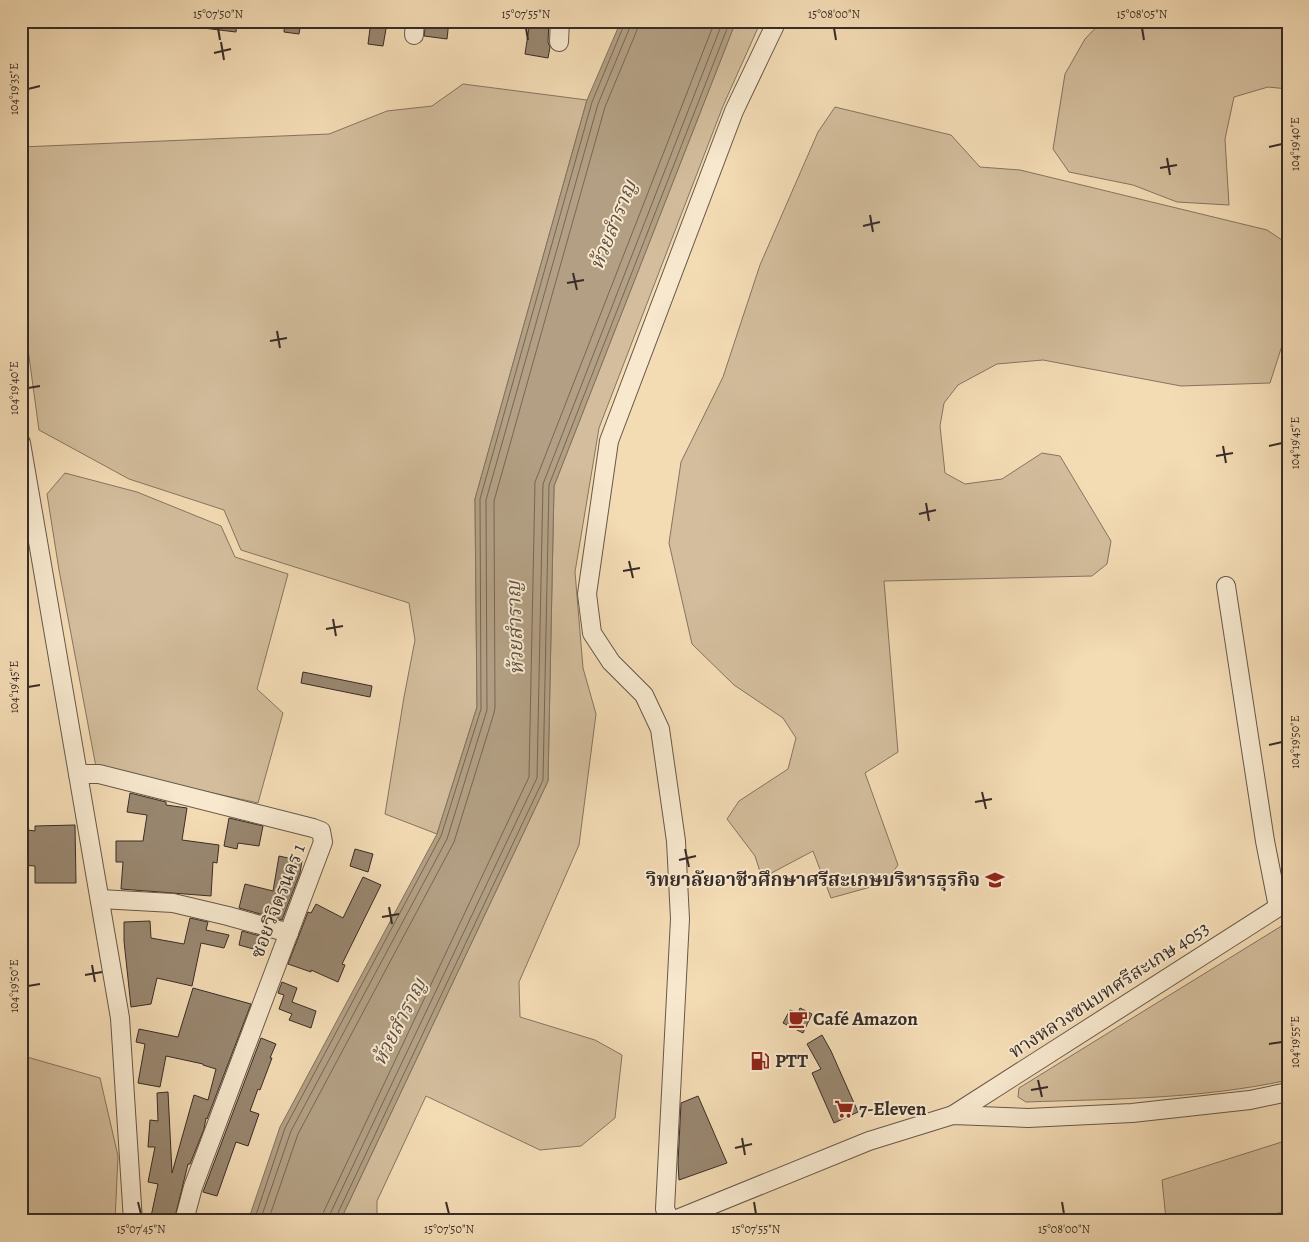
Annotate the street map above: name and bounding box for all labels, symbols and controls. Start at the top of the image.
text: 15°07'50"N [193,6,243,22]
text: 15°07'55"N [502,6,551,22]
text: 15°08'00"N [808,6,860,22]
text: 15°08'05"N [1117,6,1168,22]
text: 104°19'35"E [6,63,22,115]
text: 104°19'40"E [1287,117,1303,171]
water label: ห้วยสำราญ [583,175,644,274]
text: 104°19'40"E [6,361,22,415]
text: 104°19'45"E [1287,417,1303,469]
water label: ห้วยสำราญ [500,579,530,676]
text: 104°19'45"E [6,661,22,713]
text: 104°19'50"E [1287,715,1303,769]
street label: ซอยวิจิตรนคร 1 [244,840,312,962]
place label: วิทยาลัยอาชีวศึกษาศรีสะเกษบริหารธุรกิจ [646,867,980,893]
school or university icon: วิทยาลัยอาชีวศึกษาศรีสะเกษบริหารธุรกิจ [984,869,1006,891]
street label: ทางหลวงชนบทศรีสะเกษ 4053 [1004,915,1214,1065]
text: 104°19'50"E [6,959,22,1013]
water label: ห้วยสำราญ [366,973,433,1070]
place label: Café Amazon [813,1006,918,1032]
cafe icon: Café Amazon [787,1008,809,1030]
text: 104°19'55"E [1287,1016,1303,1068]
place label: PTT [775,1048,808,1074]
fuel station icon: PTT [749,1050,771,1072]
place label: 7-Eleven [859,1096,927,1122]
supermarket icon: 7-Eleven [833,1098,855,1120]
text: 15°07'45"N [116,1221,166,1237]
text: 15°07'50"N [424,1221,474,1237]
text: 15°07'55"N [732,1221,781,1237]
text: 15°08'00"N [1038,1221,1090,1237]

